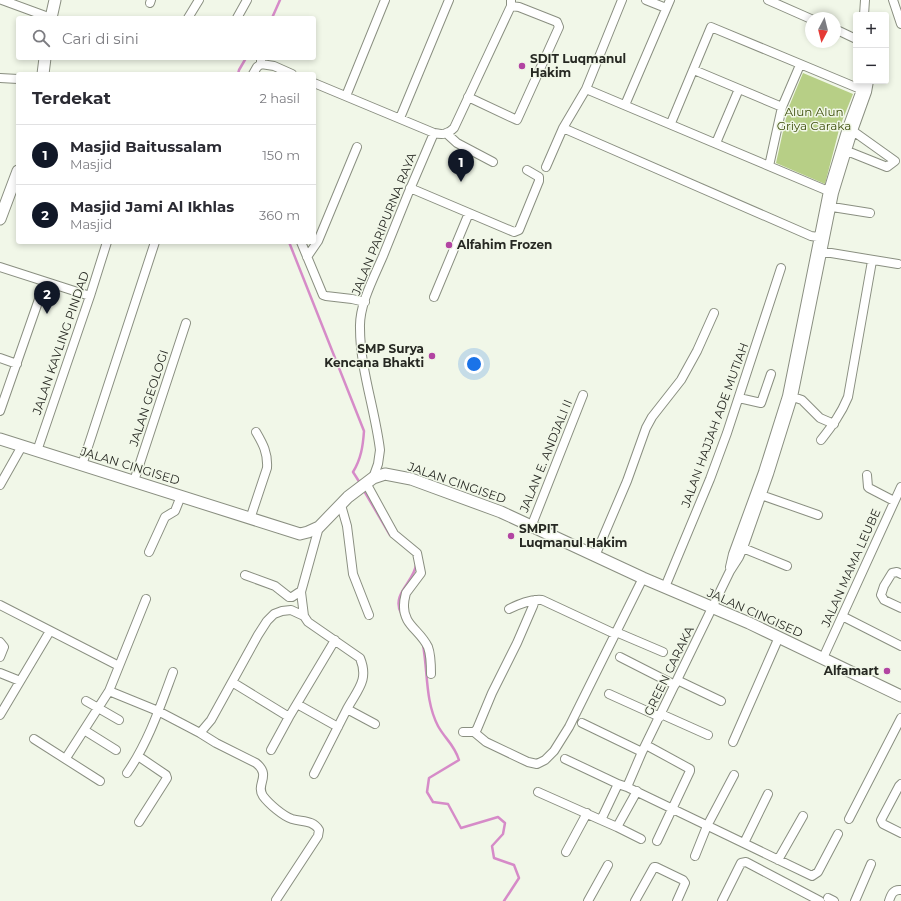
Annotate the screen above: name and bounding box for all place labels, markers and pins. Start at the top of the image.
place label: SDIT Luqmanul Hakim [530,51,626,80]
marker: SDIT Luqmanul Hakim [517,61,527,71]
pin: 1 [448,149,474,182]
place label: Alfahim Frozen [456,237,552,252]
marker: Alfahim Frozen [444,240,454,250]
pin: 2 [34,281,60,314]
place label: SMP Surya Kencana Bhakti [324,341,424,370]
marker: SMP Surya Kencana Bhakti [427,351,437,361]
place label: SMPIT Luqmanul Hakim [519,521,627,550]
marker: SMPIT Luqmanul Hakim [506,531,516,541]
place label: Alfamart [823,663,880,678]
marker: Alfamart [882,666,892,676]

